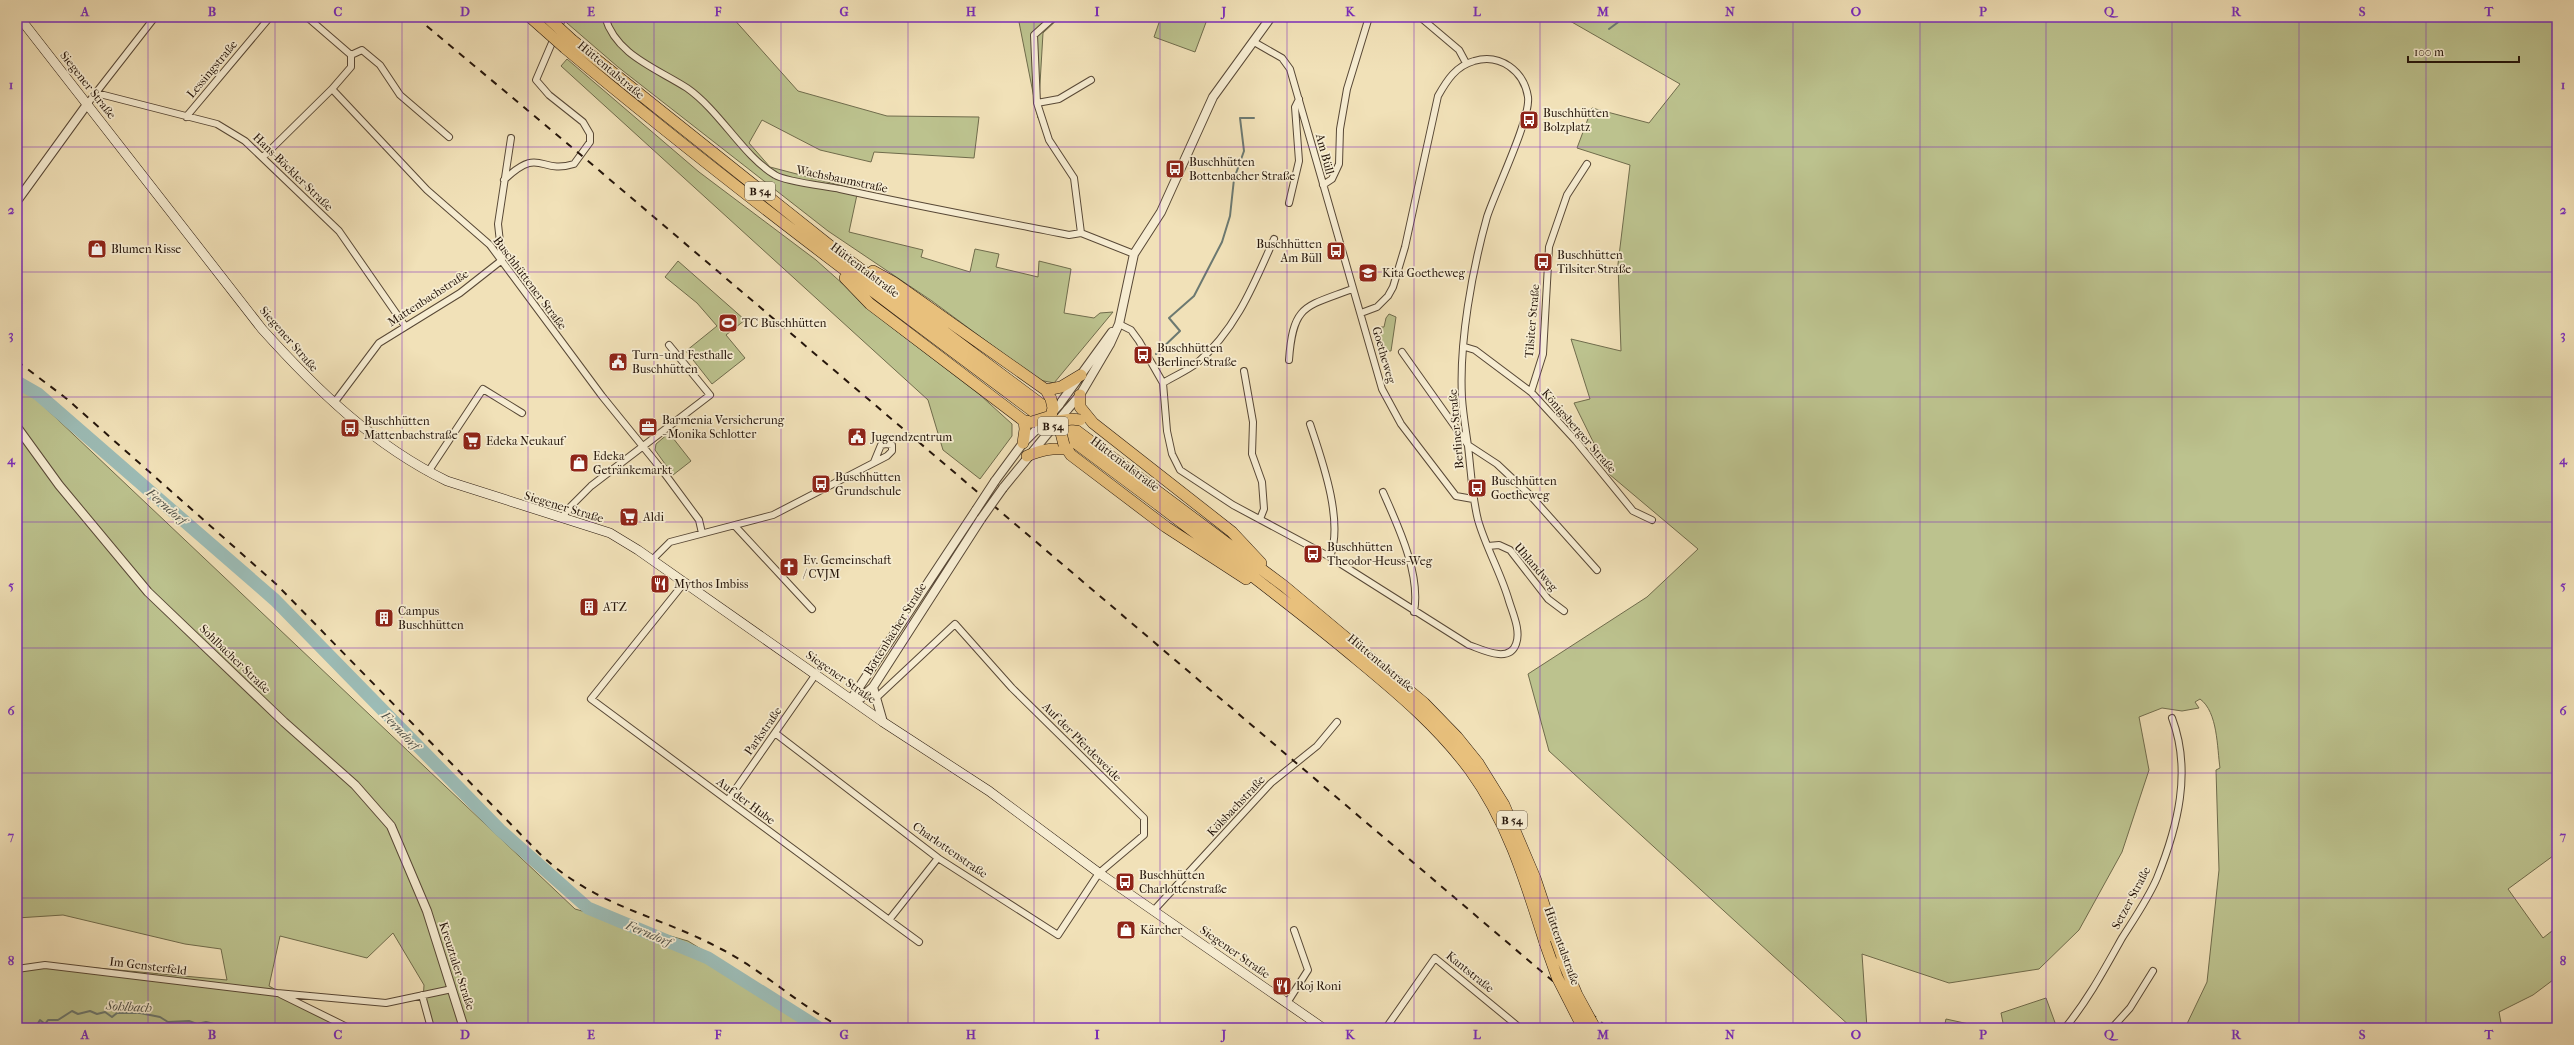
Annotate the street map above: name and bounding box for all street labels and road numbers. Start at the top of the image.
street label: Lessingstraße [184,37,240,101]
street label: Hüttentalstraße [575,38,647,102]
street label: Siegener Straße [57,48,119,122]
street label: Hans-Böckler-Straße [250,130,336,214]
street label: Am Büll [1313,131,1337,177]
street label: Wachsbaumstraße [794,162,889,196]
road number: B 54 [745,182,775,200]
street label: Buschhüttener Straße [490,234,570,332]
street label: Hüttentalstraße [828,240,902,300]
street label: Mattenbachstraße [385,267,471,329]
street label: Tilsiter Straße [1522,283,1542,359]
street label: Siegener Straße [257,303,321,375]
street label: Goetheweg [1369,325,1399,386]
street label: Königsberger Straße [1539,386,1619,476]
street label: Berliner Straße [1446,389,1466,469]
road number: B 54 [1038,417,1068,435]
street label: Hüttentalstraße [1088,434,1162,494]
street label: Siegener Straße [523,488,605,526]
street label: Uhlandweg [1511,540,1561,594]
street label: Bottenbacher Straße [861,580,929,678]
street label: Sohlbacher Straße [197,622,273,696]
street label: Hüttentalstraße [1345,631,1417,695]
street label: Siegener Straße [803,648,879,706]
street label: Auf der Pferdeweide [1039,699,1124,784]
street label: Parkstraße [741,704,785,758]
street label: Kölsbachstraße [1204,773,1268,839]
street label: Auf der Hube [713,774,778,828]
road number: B 54 [1497,811,1527,829]
street label: Charlottenstraße [910,819,990,881]
street label: Setzer Straße [2109,864,2153,932]
street label: Hüttentalstraße [1541,905,1583,987]
street label: Kreuztaler Straße [436,920,478,1012]
street label: Siegener Straße [1197,923,1273,981]
street label: Kantstraße [1443,948,1497,996]
street label: Im Gensterfeld [109,954,188,978]

